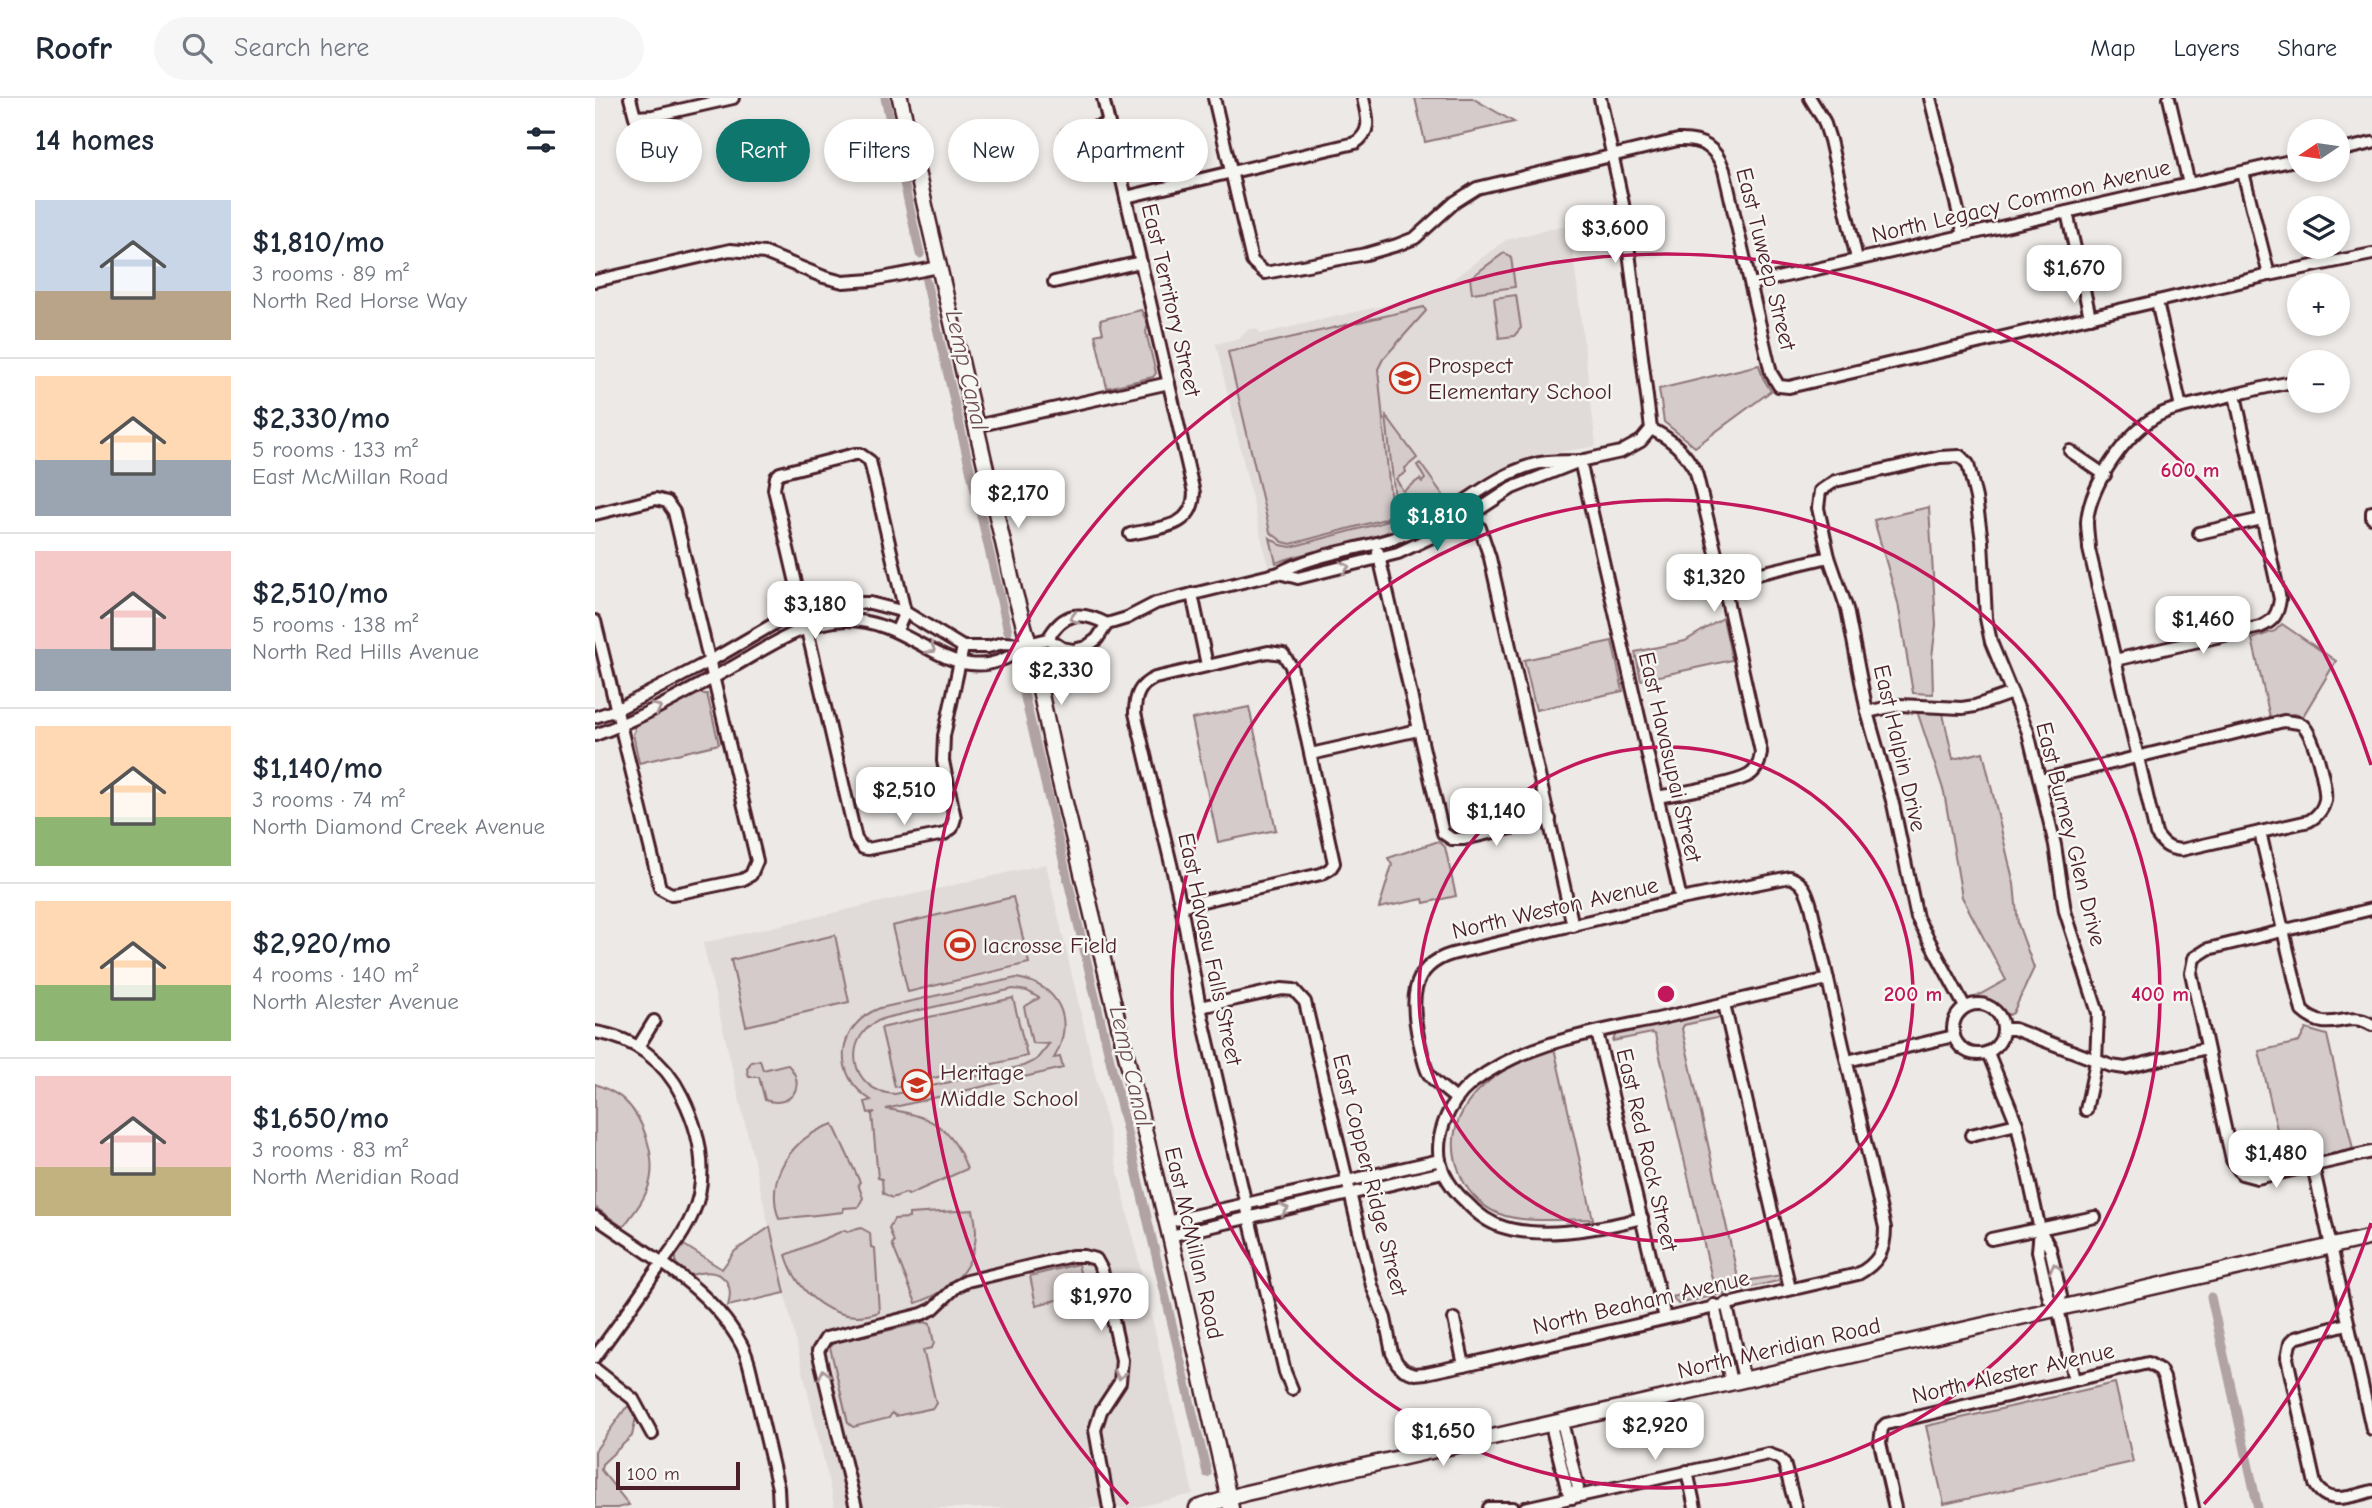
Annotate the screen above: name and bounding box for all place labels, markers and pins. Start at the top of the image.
pin: $3,600 [1558,206,1672,265]
pin: $1,670 [2017,246,2131,305]
place label: Prospect Elementary School [1428,352,1612,405]
school or university icon: Prospect Elementary School [1388,361,1422,395]
pin: $2,170 [961,470,1075,530]
pin: $1,810 [1380,494,1494,553]
pin: $1,320 [1657,554,1771,614]
pin: $3,180 [758,582,872,641]
pin: $1,460 [2146,596,2260,656]
pin: $2,330 [1004,648,1118,707]
pin: $2,510 [847,768,961,827]
pin: $1,140 [1439,788,1553,848]
sports icon: lacrosse Field [943,928,977,962]
place label: lacrosse Field [983,932,1117,959]
centre of rings [1654,982,1678,1006]
place label: Heritage Middle School [940,1059,1079,1112]
school or university icon: Heritage Middle School [900,1068,934,1102]
pin: $1,480 [2219,1130,2333,1190]
pin: $1,970 [1044,1274,1158,1333]
pin: $2,920 [1598,1402,1712,1462]
pin: $1,650 [1386,1408,1500,1468]

